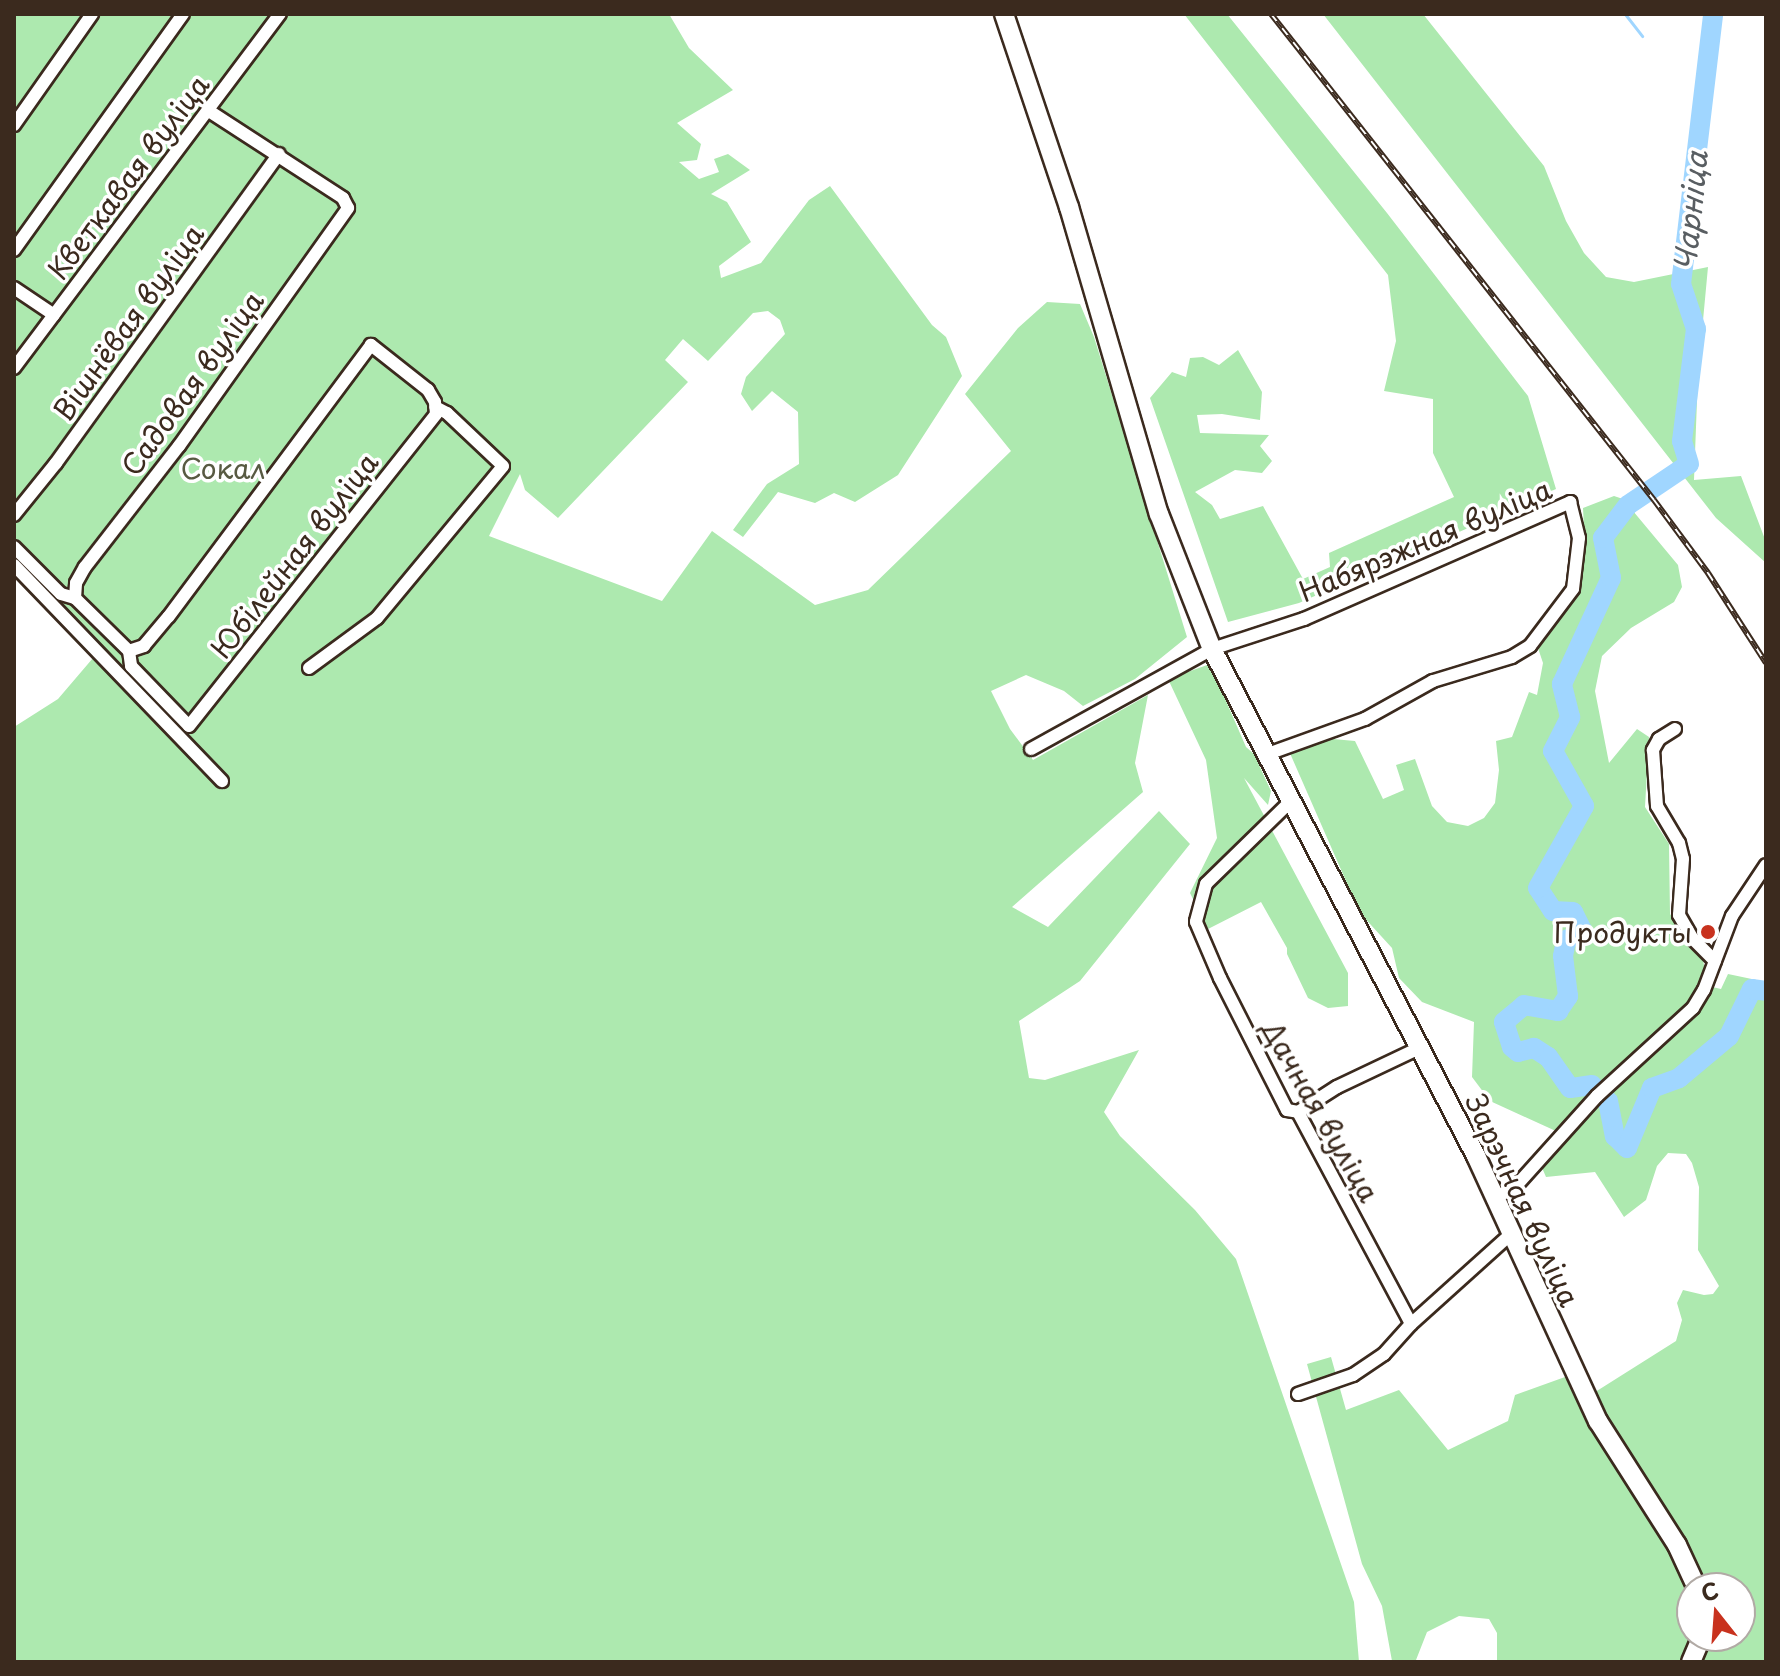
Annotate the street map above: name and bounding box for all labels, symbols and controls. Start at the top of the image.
street label: Кветкавая вуліца [40,68,216,286]
water label: Чарніца [1666,149,1714,273]
street label: Вішнёвая вуліца [45,217,211,427]
street label: Садовая вуліца [114,284,270,482]
street label: Юбілейная вуліца [203,445,385,665]
park label: Сокал [181,451,265,485]
street label: Набярэжная вуліца [1293,471,1557,609]
place label: Продукты [1554,915,1692,949]
marker: Продукты [1699,923,1717,941]
street label: Дачная вуліца [1255,1014,1387,1208]
street label: Зарэчная вуліца [1459,1088,1587,1312]
north arrow [1676,1572,1756,1652]
text: С [1697,1572,1722,1609]

